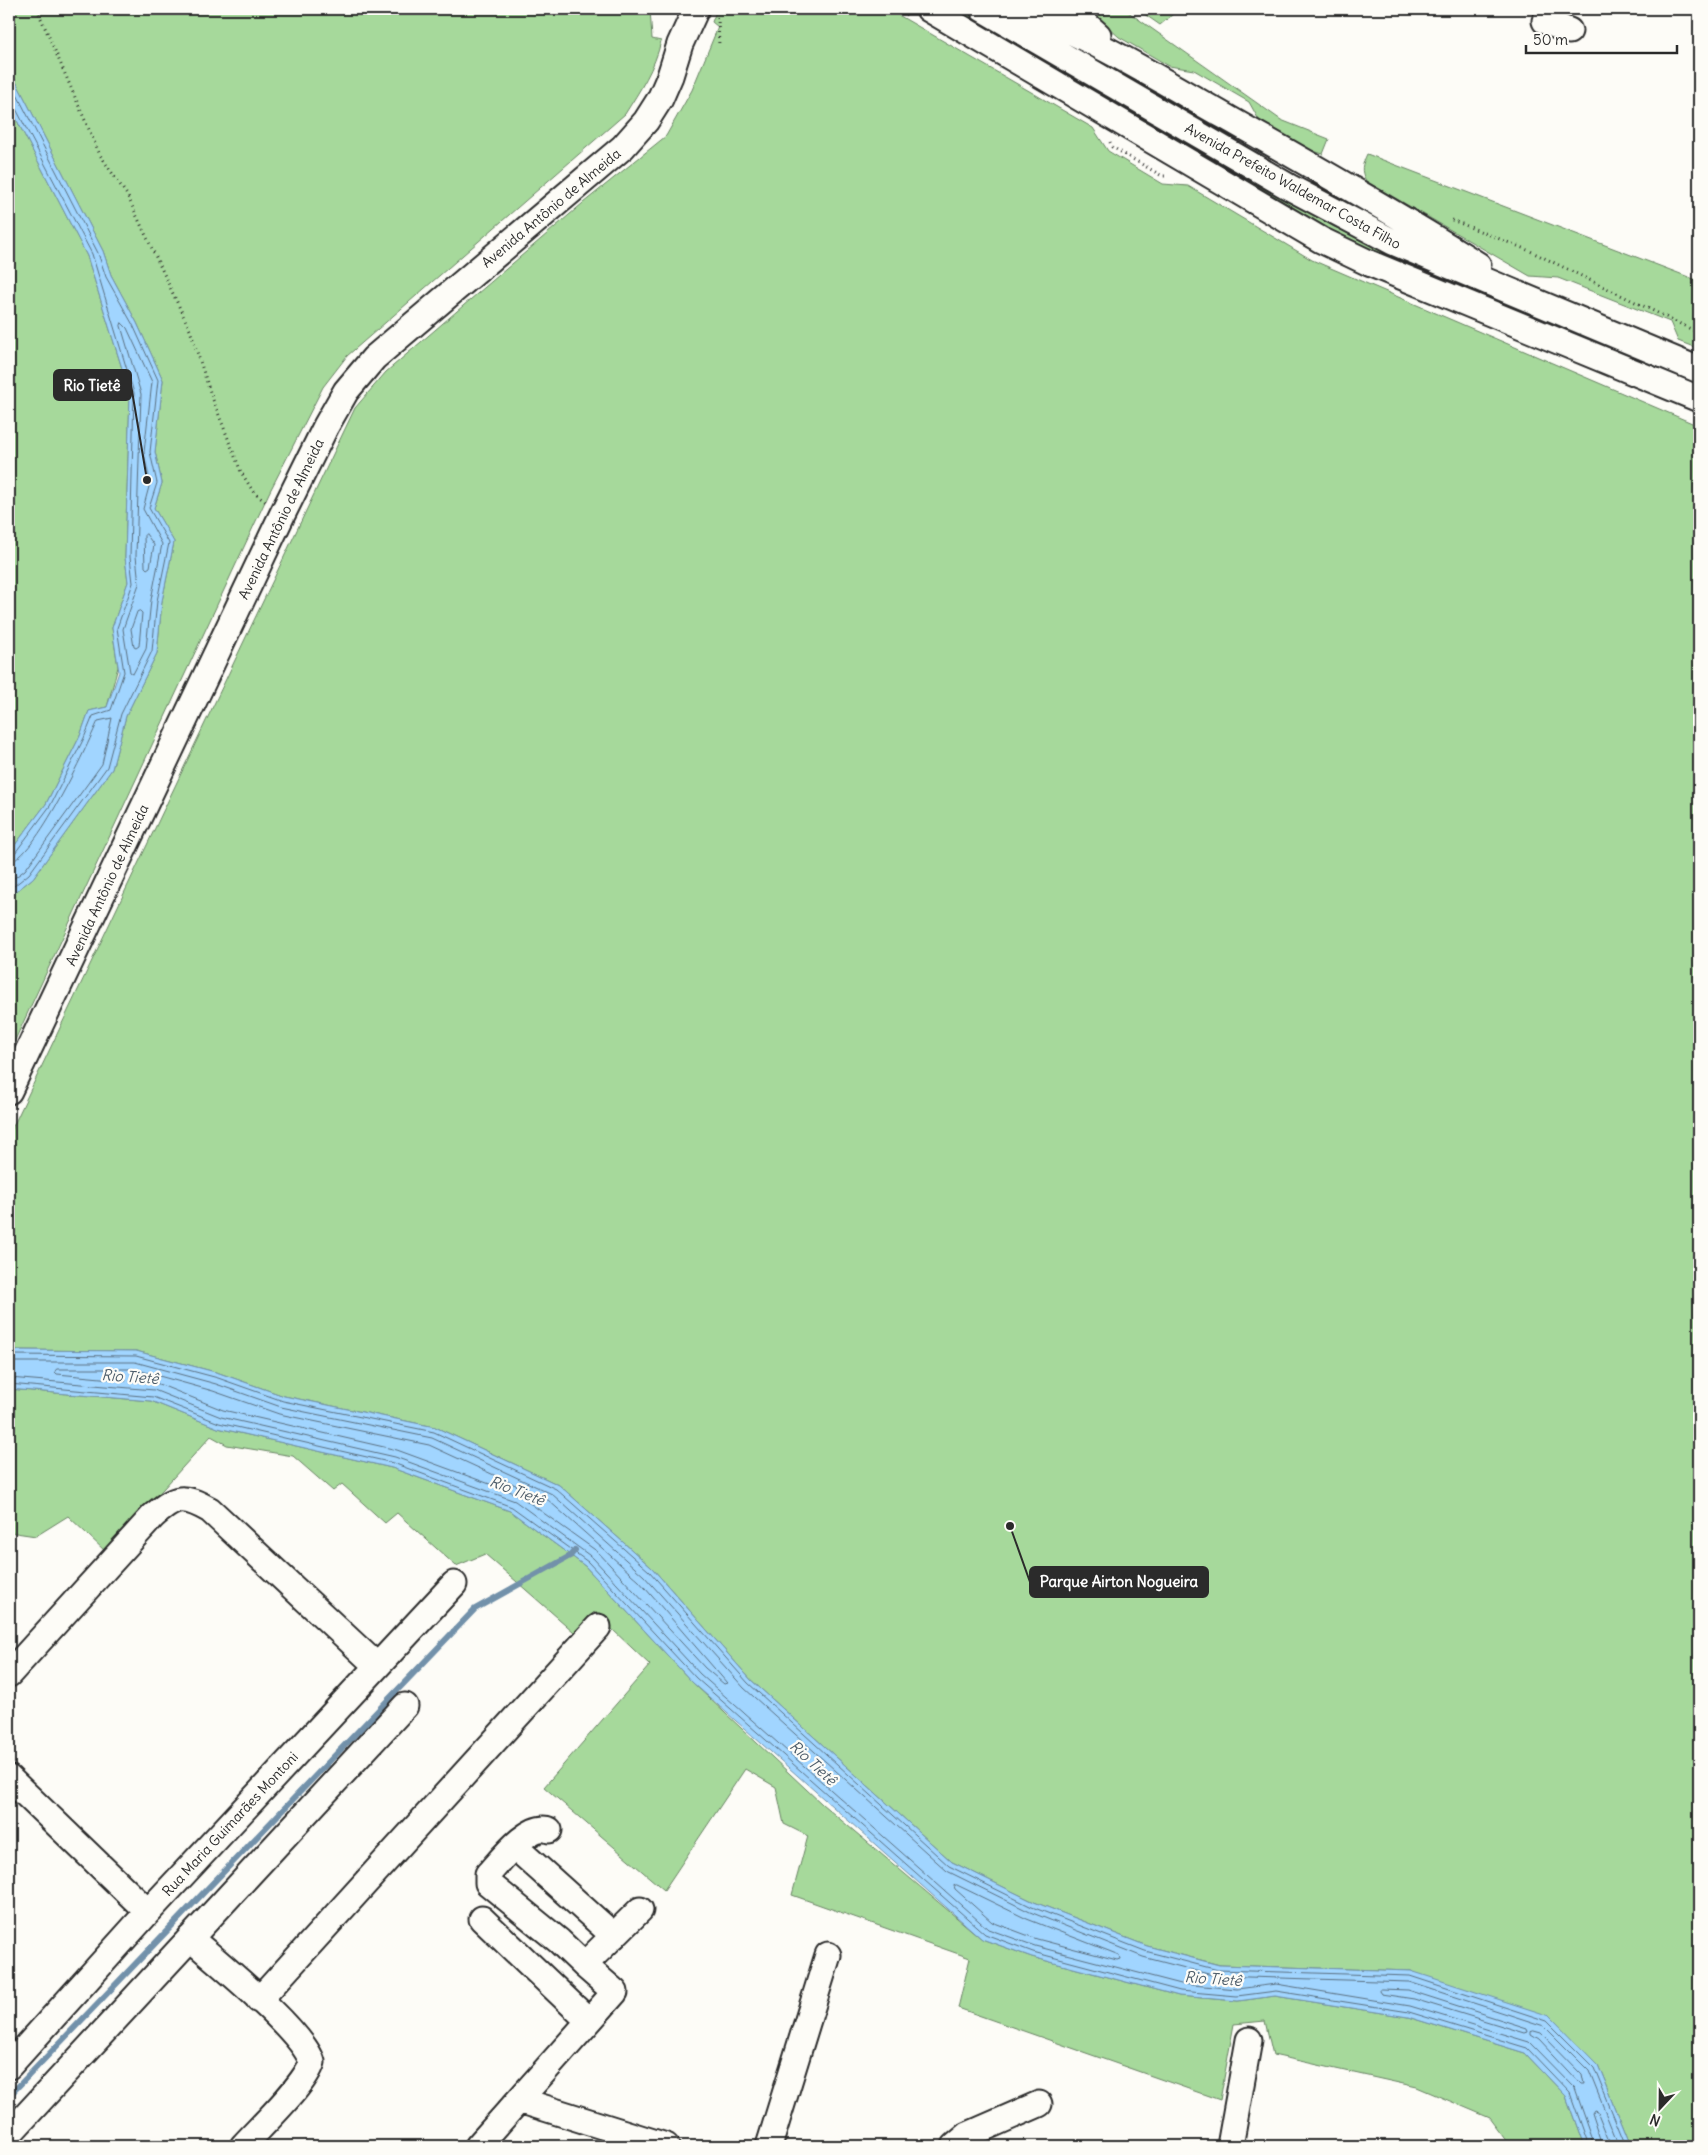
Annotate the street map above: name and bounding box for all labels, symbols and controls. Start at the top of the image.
scale bar [1526,22,1677,54]
text: 50 m [1533,30,1568,49]
street label: Avenida Prefeito Waldemar Costa Filho [1182,119,1404,253]
street label: Avenida Antônio de Almeida [478,144,624,272]
callout: Rio Tietê [54,370,131,400]
text: Rio Tietê [63,376,121,395]
street label: Avenida Antônio de Almeida [234,436,328,602]
street label: Avenida Antônio de Almeida [62,801,152,969]
water label: Rio Tietê [101,1365,161,1388]
water label: Rio Tietê [487,1471,549,1510]
callout: Parque Airton Nogueira [1030,1567,1208,1597]
text: Parque Airton Nogueira [1040,1572,1199,1592]
water label: Rio Tietê [786,1736,842,1790]
street label: Rua Maria Guimarães Montoni [158,1748,302,1900]
water label: Rio Tietê [1184,1967,1244,1990]
north arrow [1636,2082,1686,2132]
text: N [1647,2110,1663,2130]

